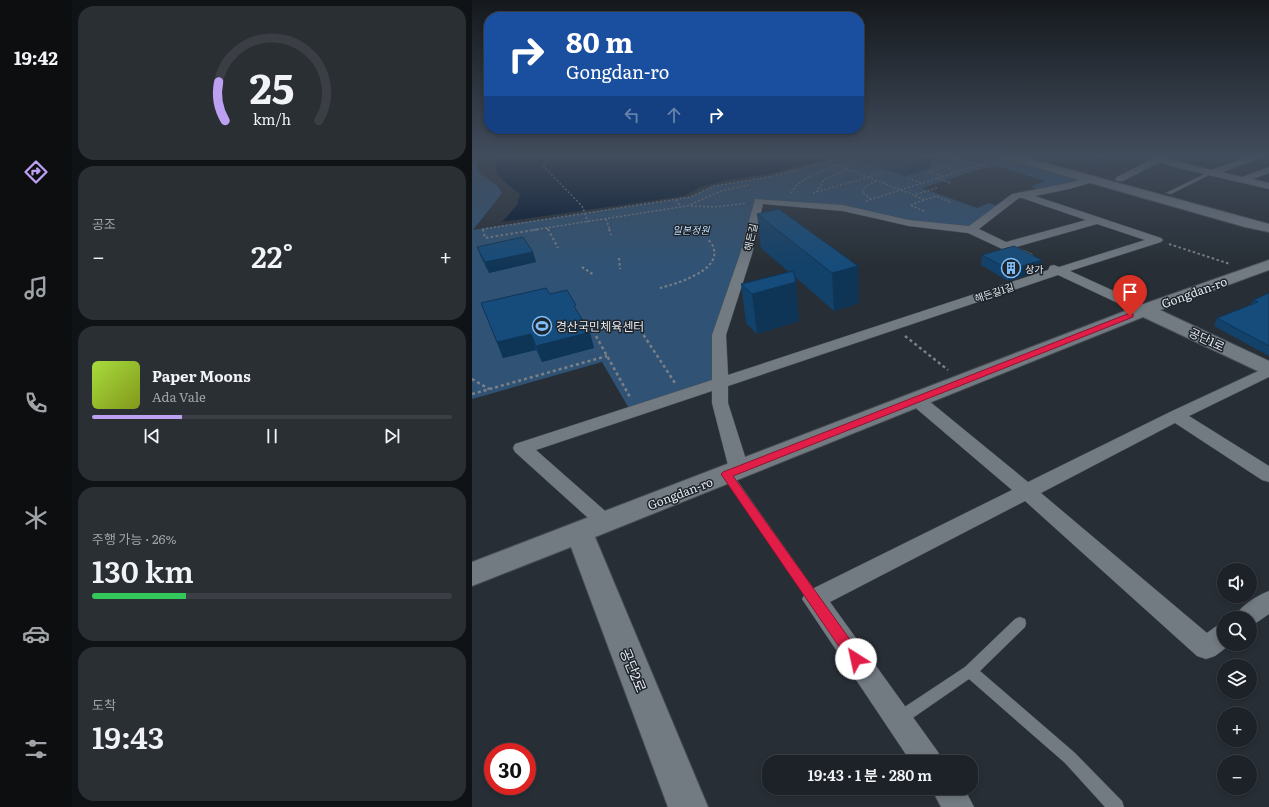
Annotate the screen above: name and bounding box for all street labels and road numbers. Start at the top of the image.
street label: 해든길 [740,222,760,252]
street label: Gongdan-ro [1159,272,1229,312]
street label: 해든길1길 [972,279,1016,305]
street label: 공단1로 [1186,323,1228,355]
street label: Gongdan-ro [645,472,715,514]
street label: 공단2로 [616,645,652,695]

